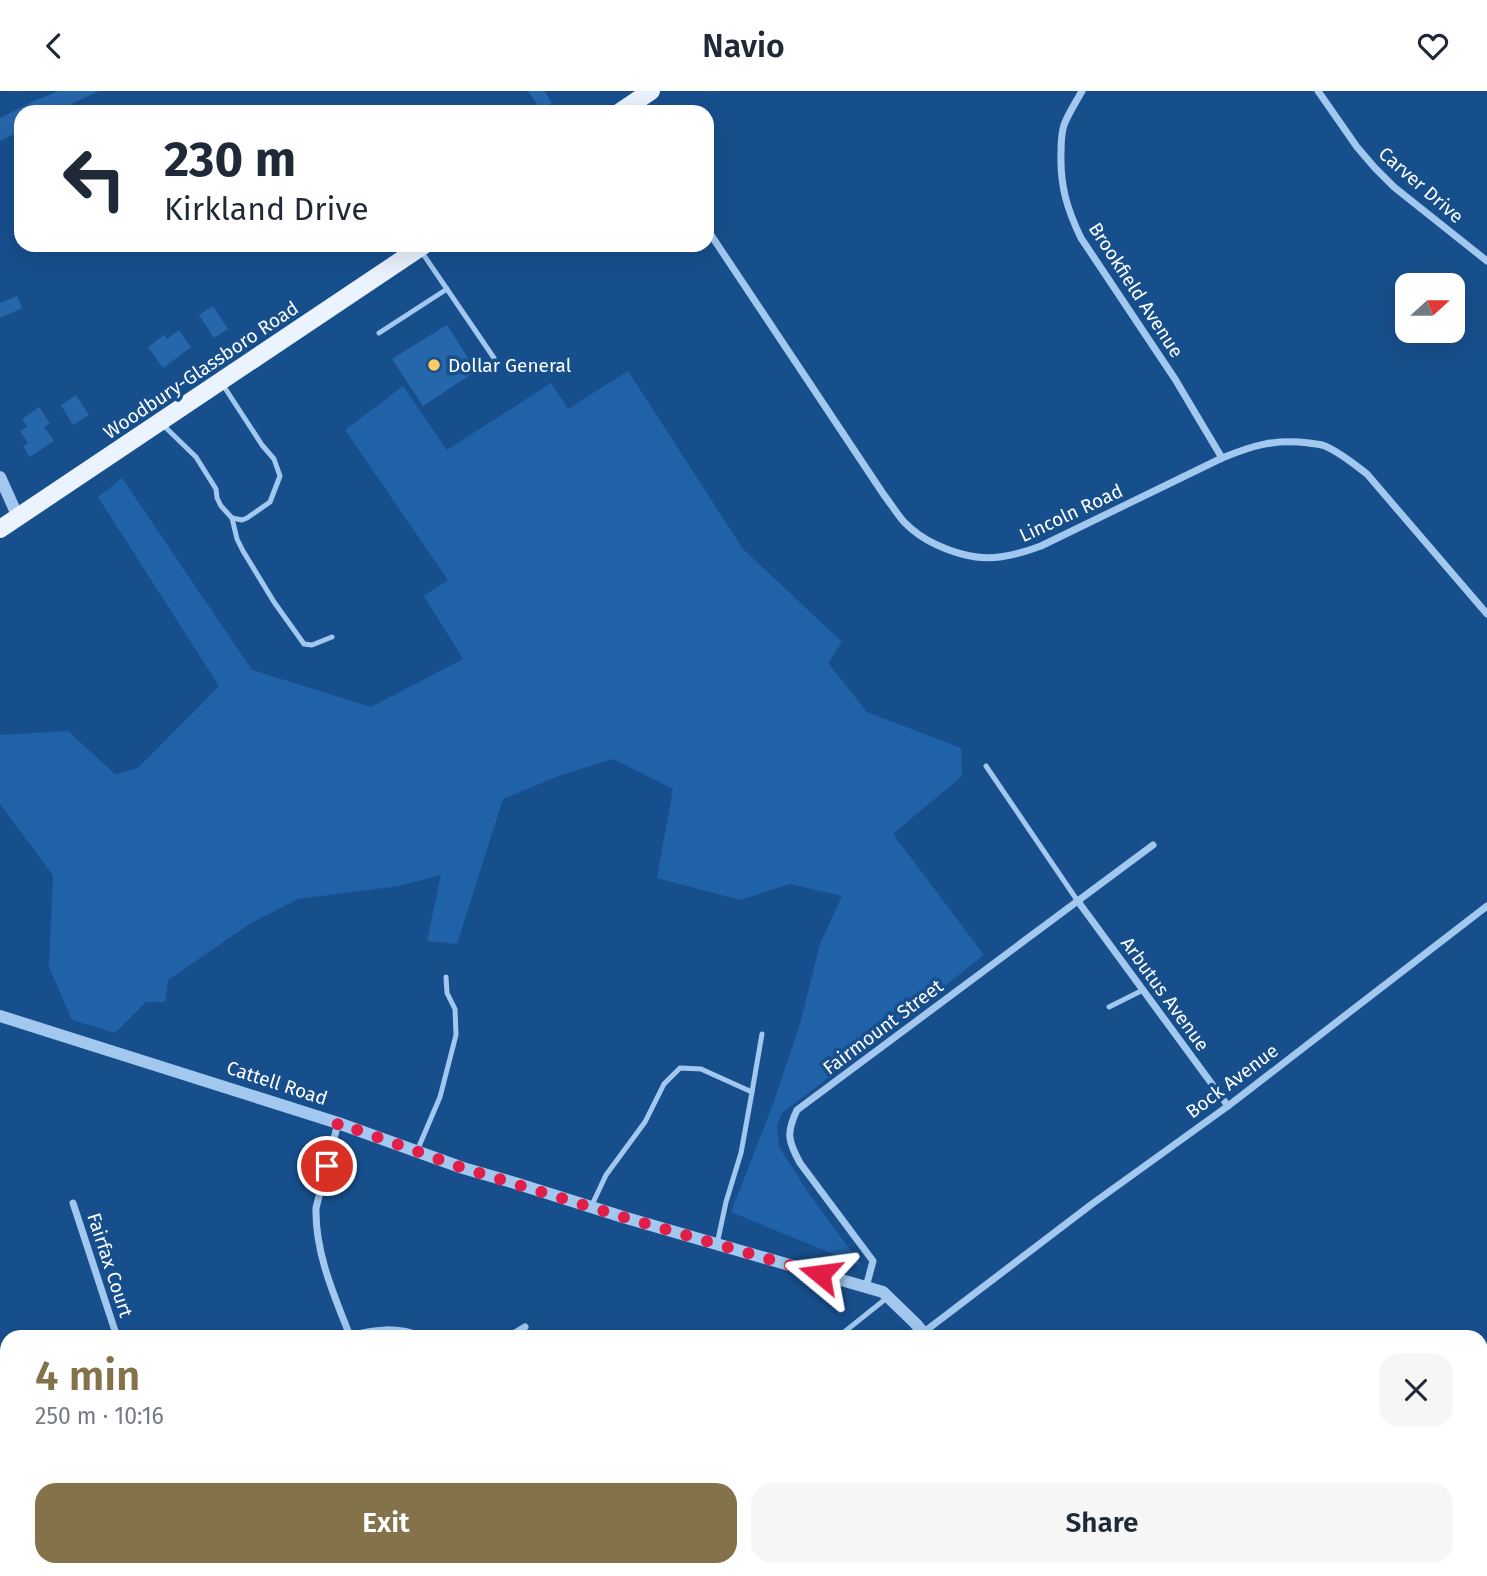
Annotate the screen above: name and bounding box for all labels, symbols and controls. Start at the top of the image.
icon: back [35,27,73,65]
text: Navio [702,27,785,65]
icon: heart [1414,27,1452,65]
text: 230 m [164,130,296,189]
icon: left [49,133,140,224]
street label: Carver Drive [1374,142,1468,228]
text: Kirkland Drive [164,190,369,228]
street label: Brookfield Avenue [1084,218,1188,362]
north arrow [1395,273,1465,343]
map controls [1395,273,1465,343]
street label: Woodbury-Glassboro Road [99,296,303,444]
place label: Dollar General [448,354,572,377]
marker: Dollar General [426,357,442,373]
street label: Lincoln Road [1016,479,1126,547]
street label: Arbutus Avenue [1116,932,1214,1056]
street label: Fairmount Street [818,974,948,1080]
street label: Bock Avenue [1181,1039,1283,1123]
street label: Cattell Road [224,1056,330,1110]
pin [297,1136,357,1196]
icon: arrive [308,1147,346,1185]
street label: Fairfax Court [82,1210,138,1320]
position arrow [783,1237,857,1311]
text: 4 min [35,1351,140,1401]
button: close [1379,1353,1453,1427]
text: 250 m · 10:16 [35,1402,164,1430]
button: Exit [35,1483,737,1563]
button: Share [751,1483,1453,1563]

